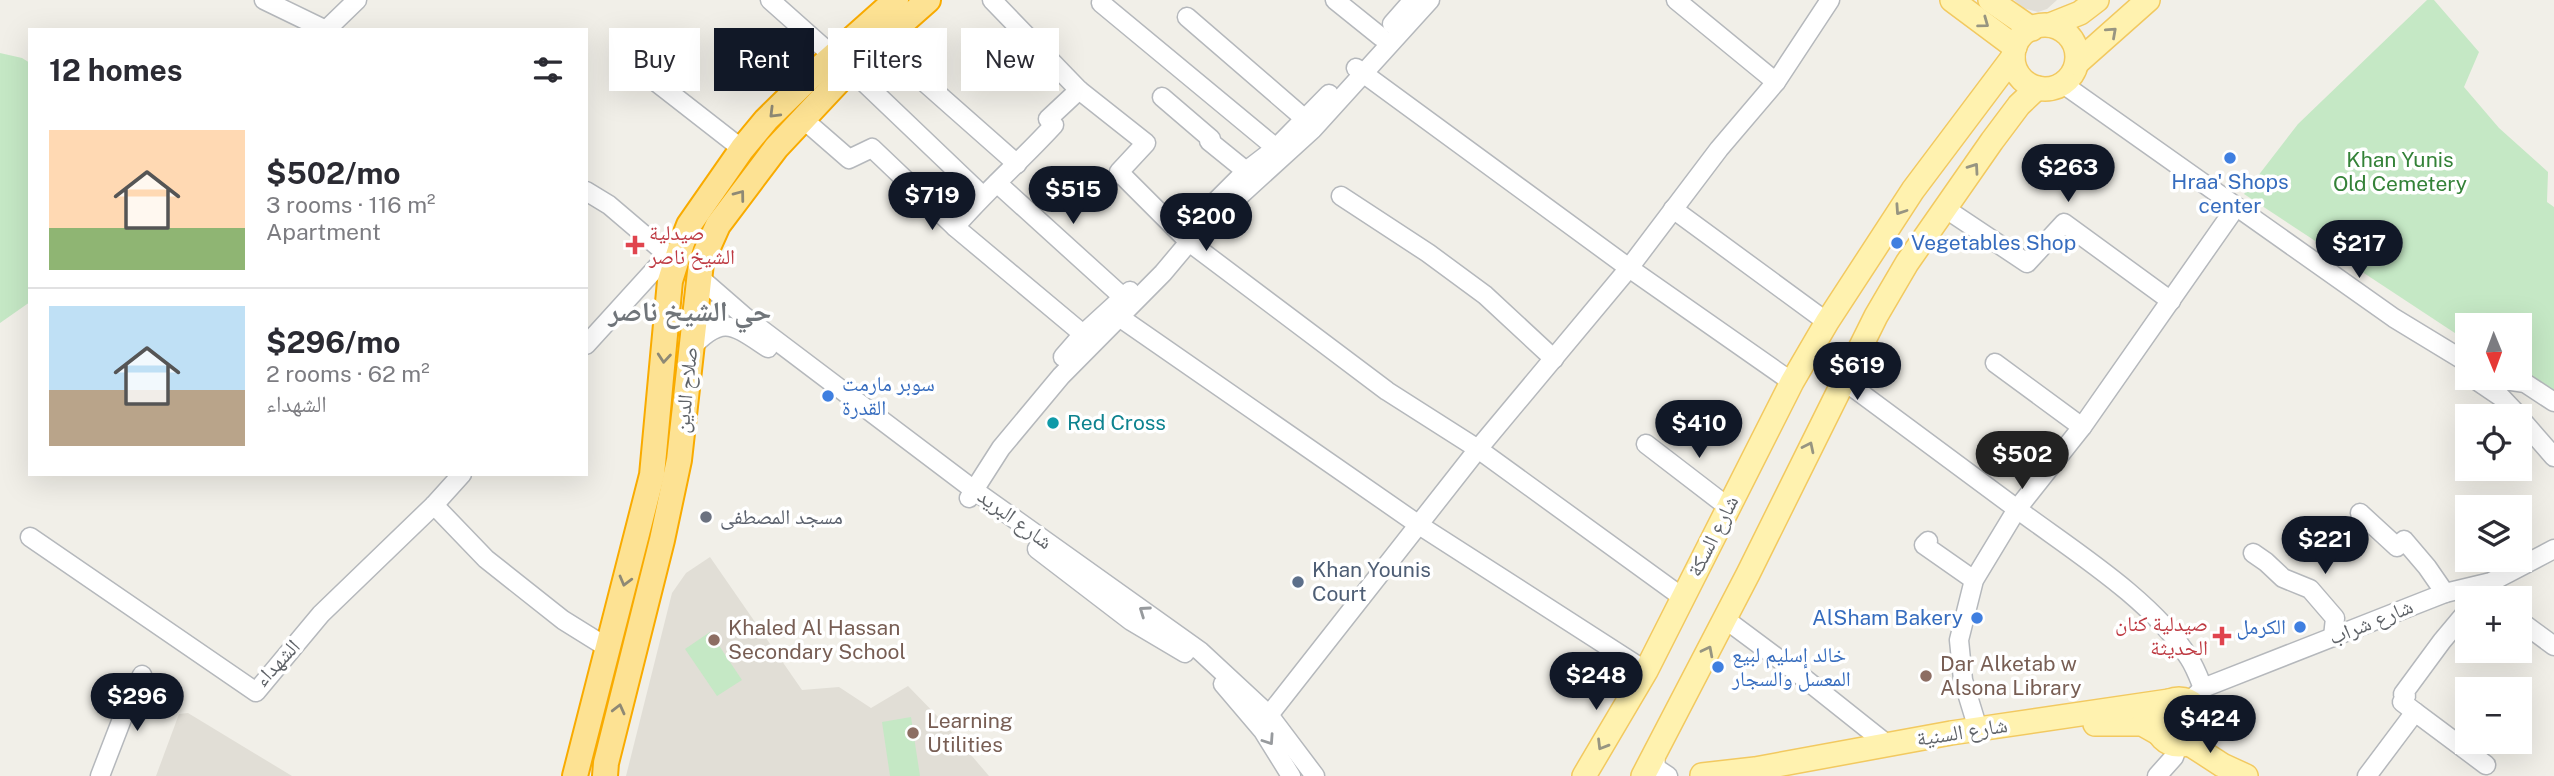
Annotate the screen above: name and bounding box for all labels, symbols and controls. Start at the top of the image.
one-way arrow [1976,15,1989,27]
one-way arrow [2104,27,2117,40]
chip: Buy [609,28,700,91]
chip: Rent [714,28,814,91]
chip: Filters [828,28,947,91]
chip: New [961,28,1059,91]
icon: filters [529,51,567,89]
text: 12 homes [49,52,183,88]
one-way arrow [769,105,782,118]
pin: $263 [2027,144,2109,204]
park label: Khan Yunis Old Cemetery [2333,147,2467,196]
marker: Hraa' Shops center [2222,150,2238,166]
text: $263 [2038,153,2098,180]
text: $502/mo [266,155,401,191]
icon: home [105,158,189,242]
one-way arrow [1966,163,1978,176]
pin: $515 [1032,166,1114,226]
place label: Hraa' Shops center [2171,169,2289,218]
pin: $719 [891,173,973,232]
text: $515 [1045,175,1101,202]
text: $719 [904,181,960,208]
one-way arrow [732,190,744,203]
text: 3 rooms · 116 m² [266,191,436,218]
pin: $200 [1165,194,1247,253]
text: $200 [1176,202,1236,229]
one-way arrow [1895,202,1908,215]
text: Apartment [266,218,381,245]
place label: صيدلية الشيخ ناصر [648,220,735,270]
pin: $217 [2318,220,2400,280]
text: $217 [2332,229,2386,256]
place label: Vegetables Shop [1911,230,2076,255]
marker: Vegetables Shop [1889,235,1905,251]
marker: صيدلية الشيخ ناصر [627,237,643,253]
district label: حي الشيخ ناصر [607,294,772,334]
north arrow [2455,313,2532,390]
map controls [2455,313,2532,754]
text: $296/mo [266,324,401,360]
icon: home [105,334,189,418]
pin: $619 [1816,342,1898,402]
street label: صلاح الدين [669,346,703,434]
text: $619 [1829,351,1885,378]
one-way arrow [657,353,672,364]
text: 2 rooms · 62 m² [266,360,430,387]
place label: سوبر مارمت القدرة [842,371,935,420]
marker: سوبر مارمت القدرة [820,388,836,404]
text: الشهداء [266,390,327,417]
pin: $410 [1658,400,1740,460]
button: locate [2455,404,2532,481]
text: $410 [1671,409,1727,436]
place label: Red Cross [1067,410,1166,435]
marker: Red Cross [1045,415,1061,431]
pin: $502 [1981,432,2063,491]
text: $502 [1992,440,2052,467]
one-way arrow [1801,442,1815,454]
street label: شارع البريد [972,483,1058,555]
street label: شارع السكة [1682,491,1744,581]
button: layers [2455,495,2532,572]
place label: مسجد المصطفى [720,504,843,530]
marker: مسجد المصطفى [698,509,714,525]
pin: $221 [2284,516,2366,576]
text: $221 [2298,525,2352,552]
place label: Khan Younis Court [1312,557,1431,606]
marker: Khan Younis Court [1290,574,1306,590]
one-way arrow [619,575,633,587]
button: + [2455,586,2532,663]
street label: شارع شراب [2325,593,2417,651]
place label: AlSham Bakery [1812,605,1963,630]
one-way arrow [1139,607,1152,619]
marker: AlSham Bakery [1969,610,1985,626]
place label: صيدلية كنان الحديثة [2115,611,2208,660]
place label: الكرمل [2236,614,2286,640]
place label: Khaled Al Hassan Secondary School [728,615,906,664]
marker: الكرمل [2292,619,2308,635]
marker: صيدلية كنان الحديثة [2214,628,2230,644]
marker: Khaled Al Hassan Secondary School [706,632,722,648]
street label: الشهداء [249,634,305,691]
place label: خالد إسليم لبيع المعسل والسجار [1731,642,1851,692]
one-way arrow [1700,646,1714,658]
place label: Dar Alketab w Alsona Library [1940,651,2081,700]
pin: $248 [1555,652,1637,712]
marker: خالد إسليم لبيع المعسل والسجار [1710,659,1726,675]
text: $248 [1566,661,1626,688]
marker: Dar Alketab w Alsona Library [1918,668,1934,684]
pin: $296 [96,674,178,733]
button: − [2455,677,2532,754]
text: $296 [107,682,167,709]
pin: $424 [2169,696,2251,755]
one-way arrow [611,703,625,715]
text: $424 [2180,704,2240,731]
place label: Learning Utilities [927,708,1013,757]
street label: شارع السنية [1915,712,2009,752]
marker: Learning Utilities [905,725,921,741]
one-way arrow [1260,732,1273,745]
one-way arrow [1598,737,1611,750]

